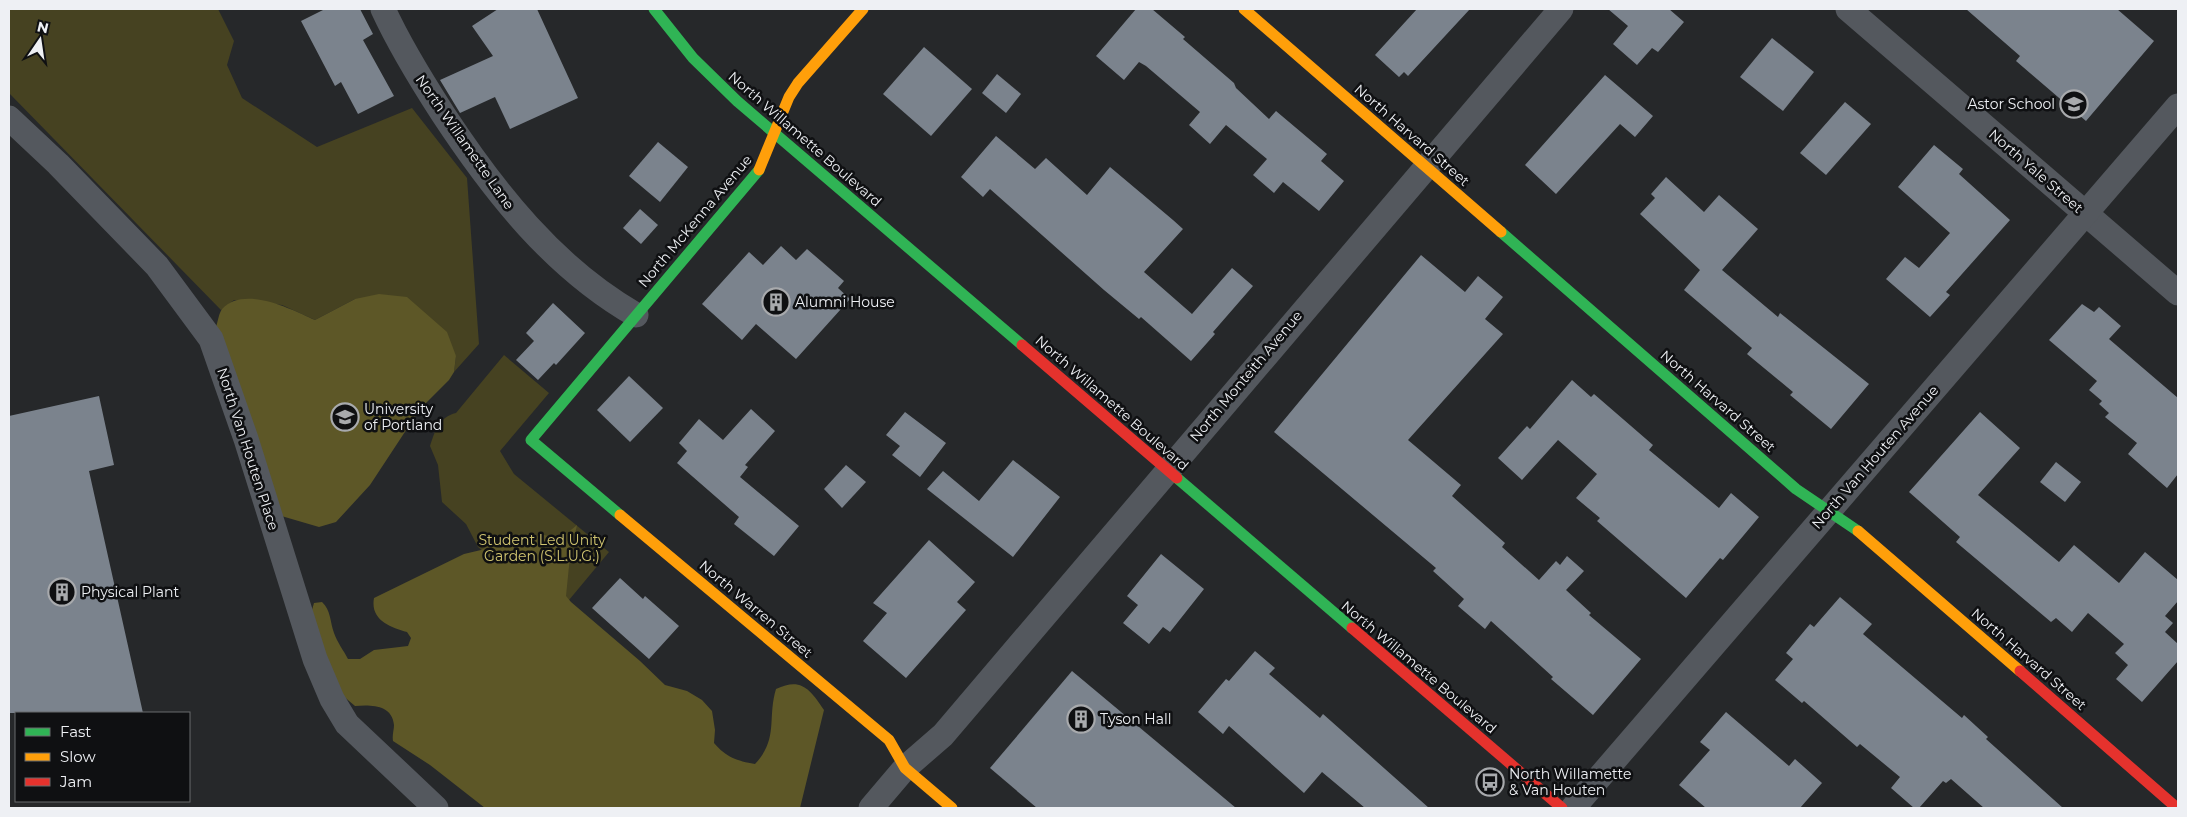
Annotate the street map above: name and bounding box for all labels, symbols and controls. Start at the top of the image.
north arrow [15,15,65,65]
text: N [35,17,50,37]
street label: North Willamette Boulevard [725,67,885,211]
street label: North Willamette Lane [412,71,518,213]
street label: North Harvard Street [1351,80,1474,190]
school or university icon: Astor School [2059,89,2089,119]
place label: Astor School [1968,95,2055,113]
street label: North Yale Street [1985,125,2087,217]
street label: North McKenna Avenue [634,151,756,291]
building icon: Alumni House [761,287,791,317]
place label: Alumni House [795,293,895,311]
street label: North Monteith Avenue [1186,307,1306,445]
street label: North Willamette Boulevard [1032,331,1192,475]
street label: North Harvard Street [1657,346,1780,456]
street label: North Van Houten Place [213,365,283,533]
street label: North Van Houten Avenue [1808,381,1942,533]
place label: University of Portland [364,400,442,434]
school or university icon: University of Portland [330,402,360,432]
park label: Student Led Unity Garden (S.L.U.G.) [478,531,606,565]
street label: North Warren Street [696,556,817,662]
building icon: Physical Plant [47,577,77,607]
place label: Physical Plant [81,583,179,601]
street label: North Willamette Boulevard [1338,597,1500,737]
street label: North Harvard Street [1968,604,2091,714]
building icon: Tyson Hall [1066,704,1096,734]
place label: Tyson Hall [1100,710,1171,728]
legend [15,712,190,802]
text: Fast [60,722,91,741]
text: Slow [60,747,96,766]
place label: North Willamette & Van Houten [1509,765,1631,799]
bus stop icon: North Willamette & Van Houten [1475,767,1505,797]
text: Jam [59,772,92,791]

